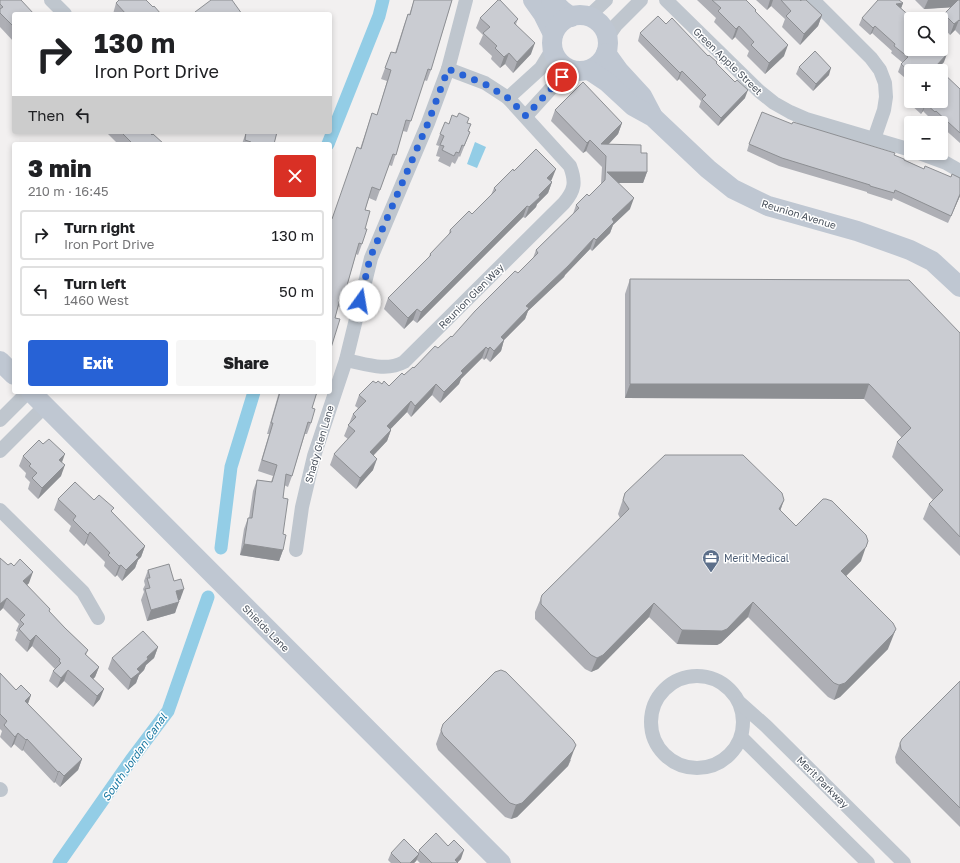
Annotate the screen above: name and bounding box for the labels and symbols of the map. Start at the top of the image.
street label: Green Apple Street [691,25,765,97]
pin [545,60,579,94]
street label: Reunion Avenue [760,197,838,231]
street label: Reunion Glen Way [436,261,506,331]
position arrow [339,280,381,322]
street label: Shady Glen Lane [302,403,336,484]
office icon: Merit Medical [701,548,721,573]
place label: Merit Medical [724,552,789,564]
street label: Shields Lane [240,602,292,654]
water label: South Jordan Canal [99,710,169,803]
street label: Merit Parkway [795,754,852,811]

